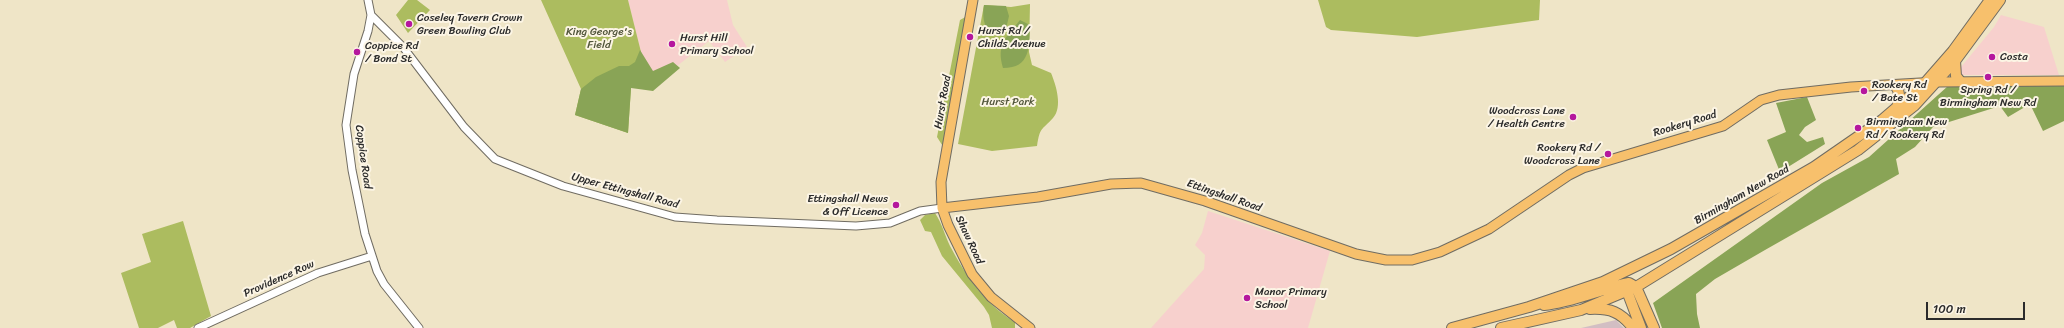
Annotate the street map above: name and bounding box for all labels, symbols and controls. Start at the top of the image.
place label: Coseley Tavern Crown Green Bowling Club [417,11,522,37]
marker: Coseley Tavern Crown Green Bowling Club [404,19,414,29]
place label: Hurst Rd / Childs Avenue [978,24,1046,50]
park label: King George's Field [566,25,632,51]
place label: Hurst Hill Primary School [680,31,754,57]
marker: Hurst Rd / Childs Avenue [965,32,975,42]
place label: Coppice Rd / Bond St [365,39,418,65]
marker: Hurst Hill Primary School [667,39,677,49]
marker: Coppice Rd / Bond St [352,47,362,57]
place label: Costa [2000,50,2028,64]
marker: Costa [1987,52,1997,62]
marker: Spring Rd / Birmingham New Rd [1983,72,1993,82]
street label: Hurst Road [932,74,954,130]
place label: Rookery Rd / Bate St [1872,78,1926,104]
place label: Spring Rd / Birmingham New Rd [1940,83,2036,109]
marker: Rookery Rd / Bate St [1859,86,1869,96]
park label: Hurst Park [981,95,1035,109]
place label: Woodcross Lane / Health Centre [1488,104,1565,130]
street label: Rookery Road [1652,108,1718,140]
marker: Woodcross Lane / Health Centre [1568,112,1578,122]
place label: Birmingham New Rd / Rookery Rd [1866,115,1947,141]
marker: Birmingham New Rd / Rookery Rd [1853,123,1863,133]
street label: Coppice Road [352,124,374,190]
place label: Rookery Rd / Woodcross Lane [1524,141,1600,167]
marker: Rookery Rd / Woodcross Lane [1603,149,1613,159]
street label: Birmingham New Road [1692,162,1792,228]
street label: Upper Ettingshall Road [570,170,680,212]
street label: Ettingshall Road [1185,177,1263,215]
place label: Ettingshall News & Off Licence [807,192,888,218]
marker: Ettingshall News & Off Licence [891,200,901,210]
street label: Shaw Road [952,214,986,266]
street label: Providence Row [242,258,316,300]
place label: Manor Primary School [1255,285,1327,311]
marker: Manor Primary School [1242,293,1252,303]
scale bar [1928,294,2027,320]
text: 100 m [1933,298,1966,320]

